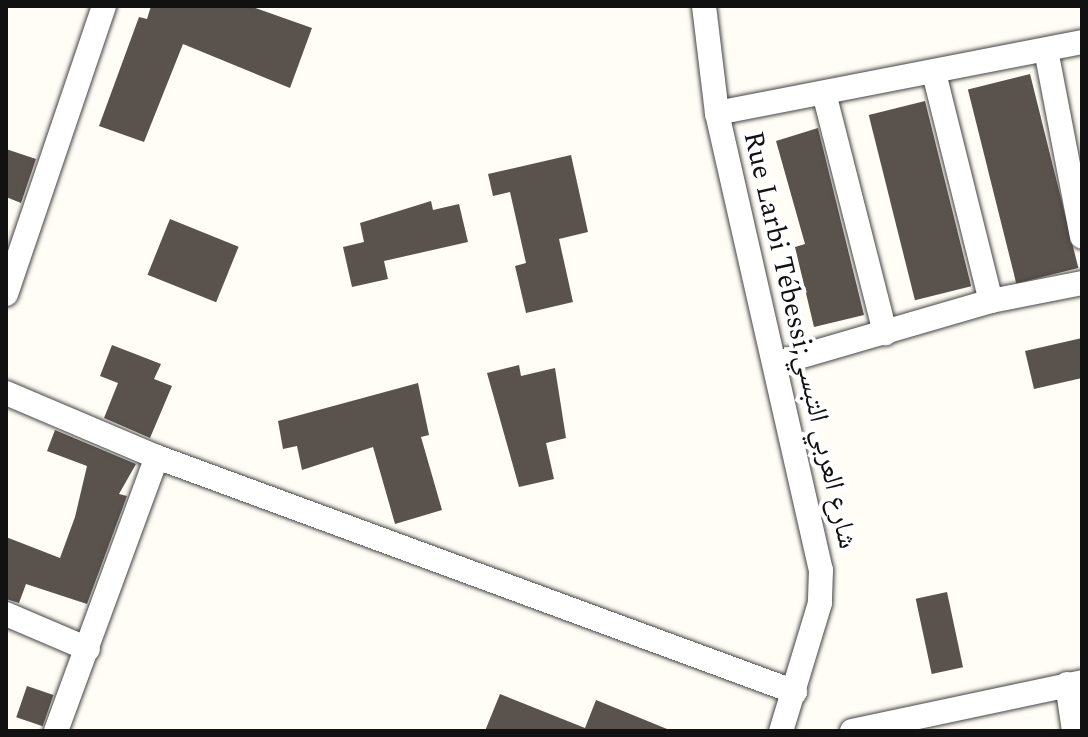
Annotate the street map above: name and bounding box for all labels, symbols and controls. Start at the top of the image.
street label: Rue Larbi Tébessi;شارع العربي التبسي [736,128,864,552]

